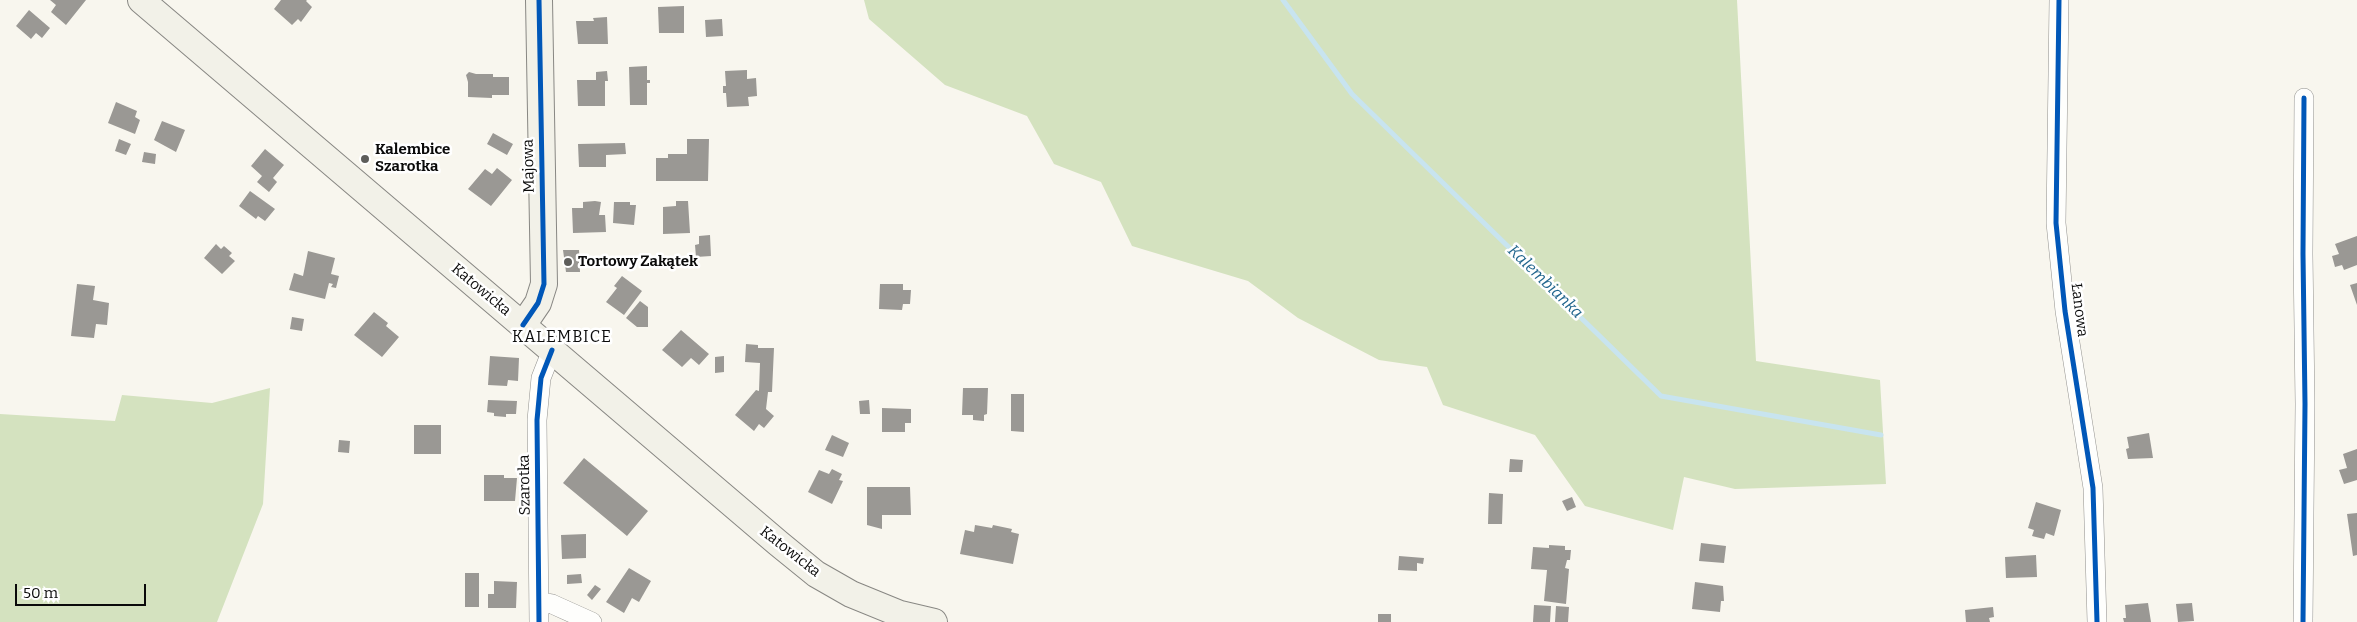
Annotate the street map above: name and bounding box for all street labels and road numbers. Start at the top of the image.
street label: Majowa [520,139,538,193]
street label: Katowicka [448,260,514,320]
street label: Łanowa [2067,282,2091,338]
street label: Szarotka [515,454,535,516]
street label: Katowicka [756,523,824,581]

